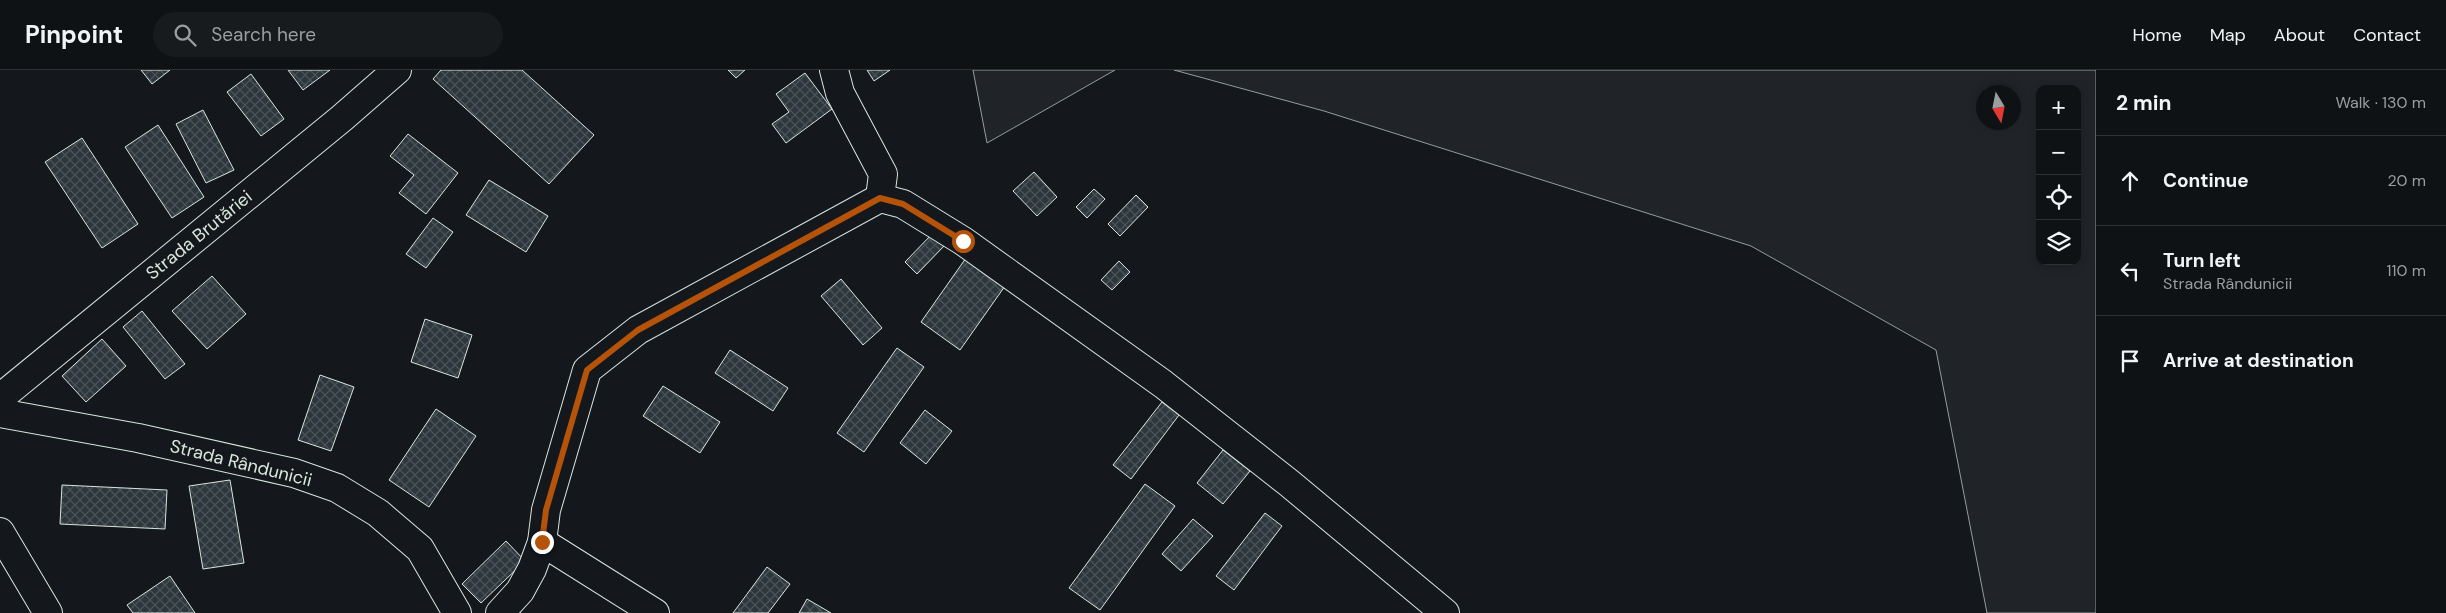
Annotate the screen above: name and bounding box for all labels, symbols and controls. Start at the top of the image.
search box [153,12,503,57]
text: Pinpoint [25,19,123,50]
icon: search [171,21,199,49]
text: Search here [211,22,316,47]
text: Home [2132,23,2182,47]
text: Map [2210,23,2246,47]
text: About [2274,23,2325,47]
text: Contact [2353,23,2421,47]
north arrow [1976,85,2021,130]
map controls [2036,85,2081,265]
button: + [2036,85,2081,130]
text: 2 min [2116,89,2172,117]
text: Walk · 130 m [2335,92,2426,113]
button: − [2036,130,2081,175]
icon: ahead [2116,167,2144,195]
text: Continue [2163,168,2249,193]
text: 20 m [2387,170,2426,191]
button: locate [2036,175,2081,220]
street label: Strada Brutăriei [141,185,257,285]
button: layers [2036,220,2081,265]
route start [952,230,975,253]
text: Turn left [2163,248,2241,273]
icon: left [2116,257,2144,285]
text: 110 m [2387,260,2426,281]
text: Strada Rândunicii [2163,273,2292,294]
icon: arrive [2116,347,2144,375]
text: Arrive at destination [2163,348,2354,373]
street label: Strada Rândunicii [167,434,315,492]
route end [531,531,554,554]

